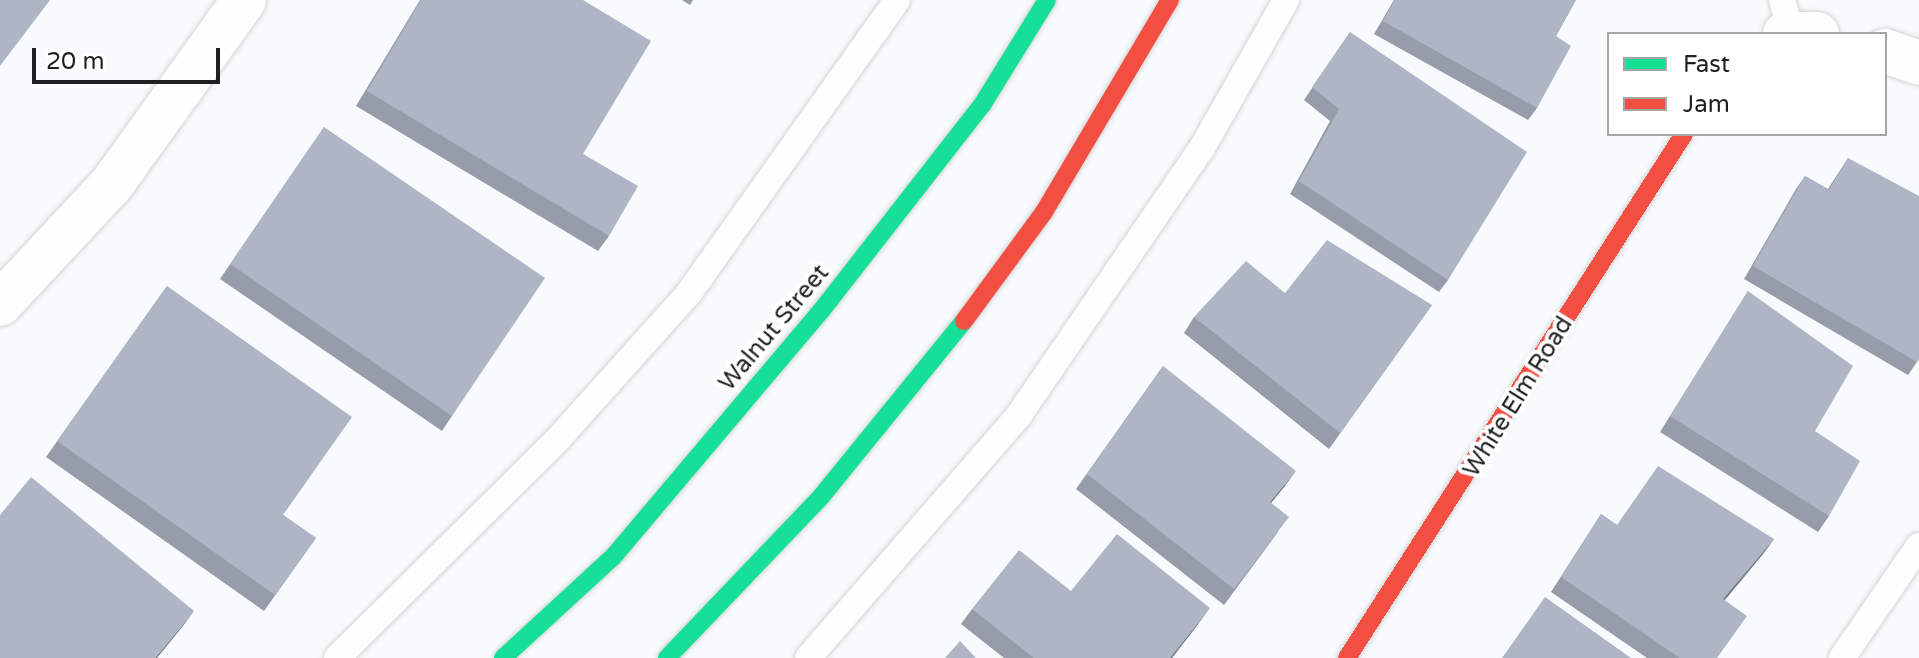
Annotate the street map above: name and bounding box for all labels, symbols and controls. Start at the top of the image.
scale bar [36,32,224,82]
legend [1607,32,1887,136]
text: 20 m [46,47,104,76]
text: Fast [1683,50,1730,79]
text: Jam [1683,90,1730,119]
street label: Walnut Street [713,259,835,397]
street label: White Elm Road [1457,312,1579,482]

